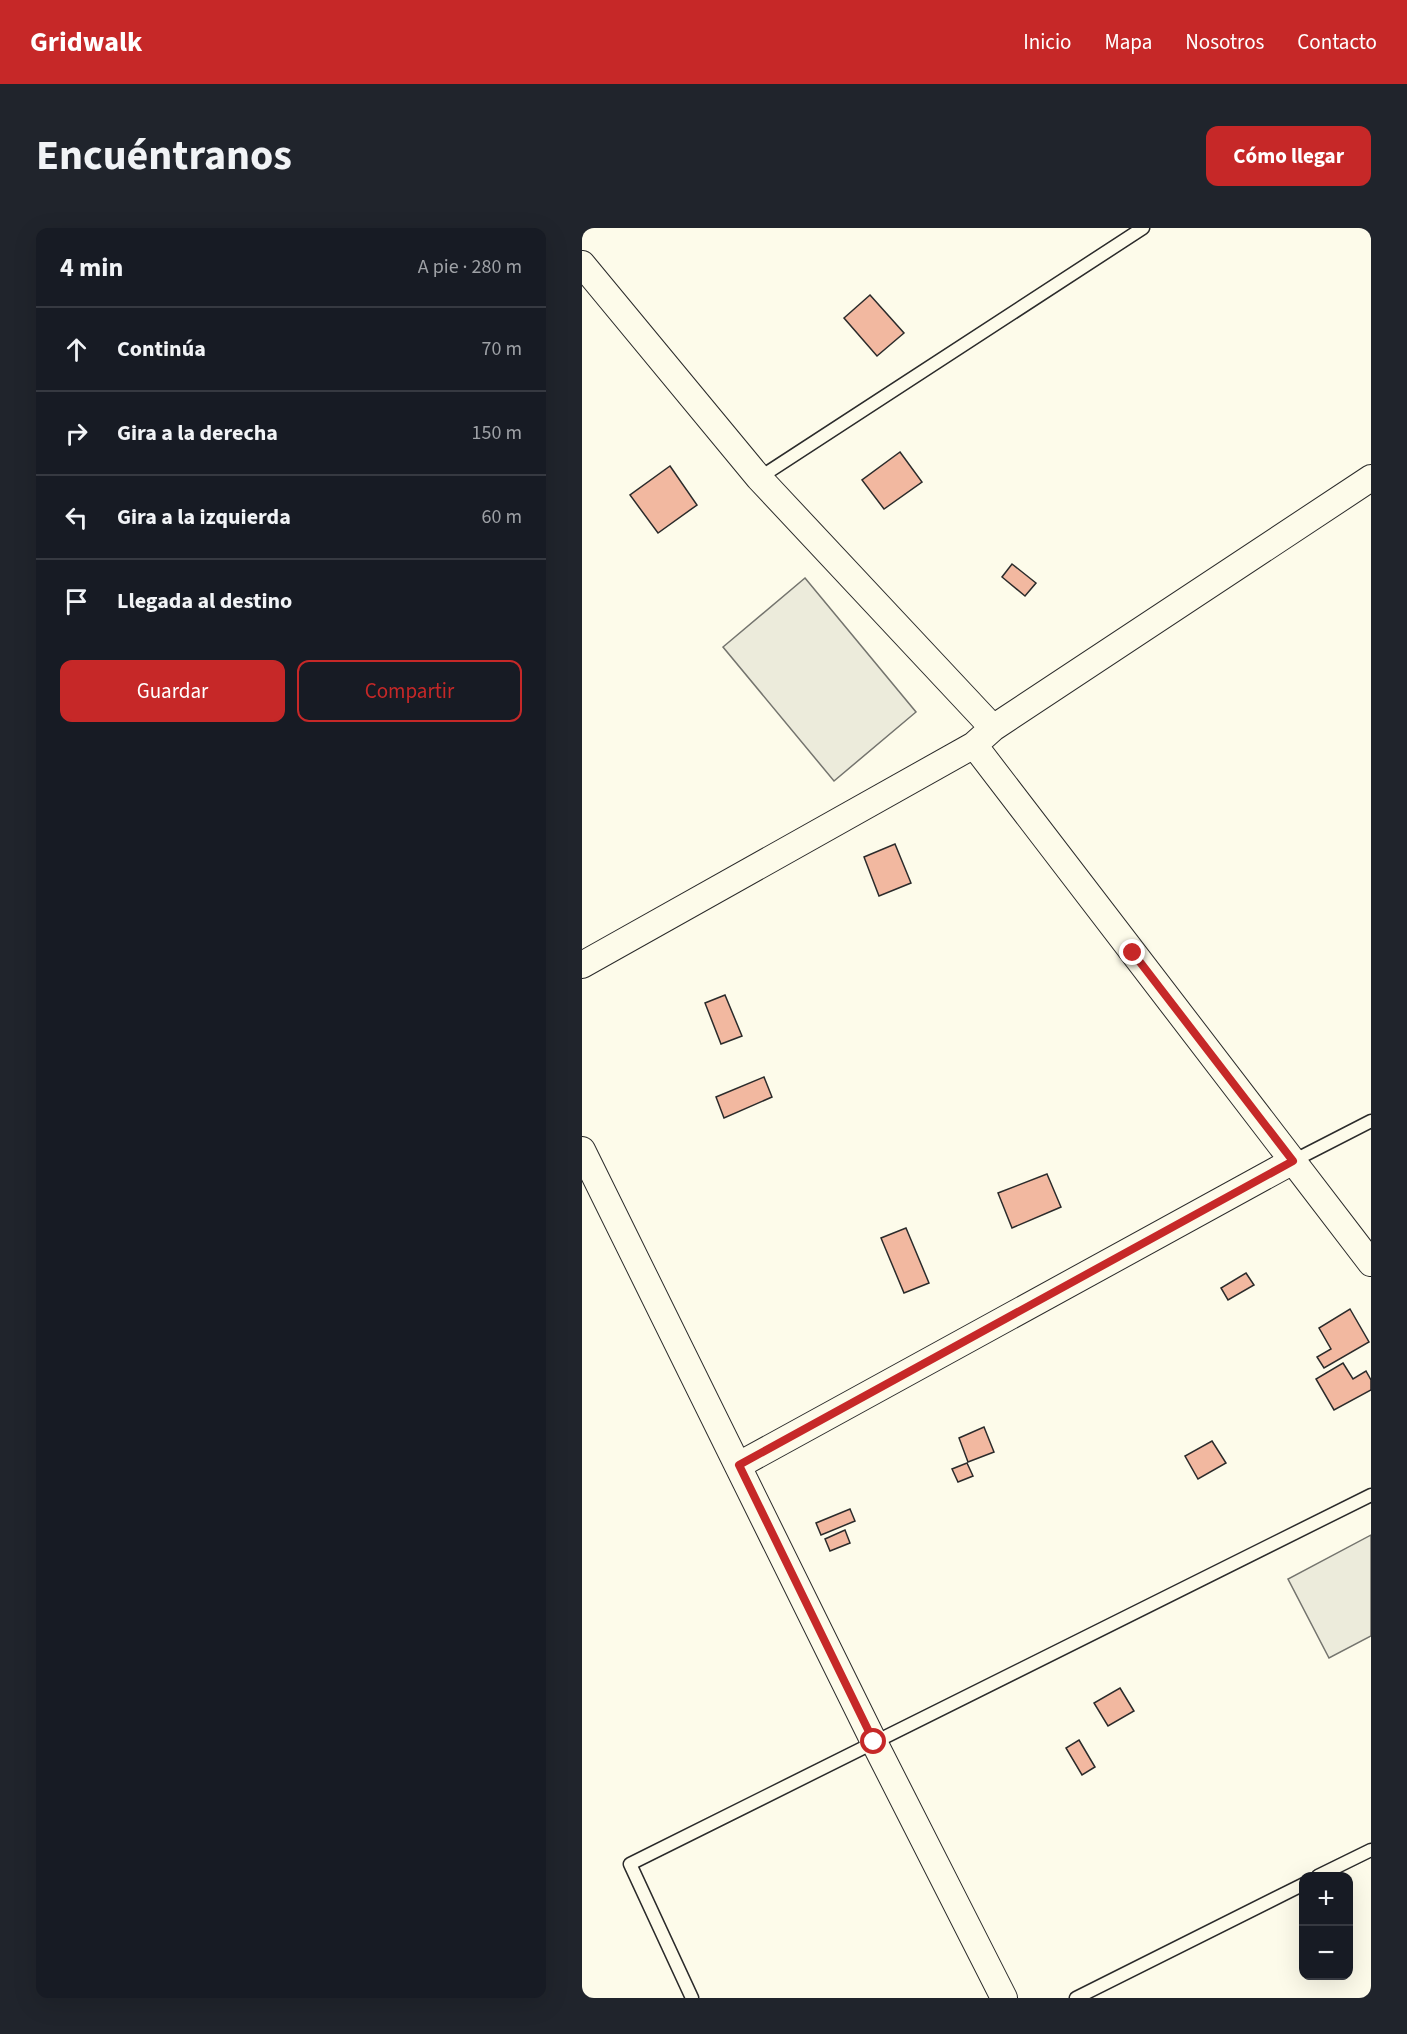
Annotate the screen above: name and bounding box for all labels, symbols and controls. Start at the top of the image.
text: Gridwalk [30,22,142,62]
text: Inicio [1023,27,1071,57]
text: Mapa [1104,27,1152,57]
text: Nosotros [1185,27,1264,57]
text: Contacto [1297,27,1377,57]
text: Encuéntranos [36,126,292,186]
button: Cómo llegar [1206,126,1371,186]
text: 4 min [60,249,123,286]
text: A pie · 280 m [418,253,522,281]
icon: ahead [60,333,93,366]
text: Continúa [117,333,206,365]
text: 70 m [482,335,522,363]
icon: right [60,417,93,450]
text: Gira a la derecha [117,417,278,449]
text: 150 m [472,419,522,447]
icon: left [60,501,93,534]
text: Gira a la izquierda [117,501,291,533]
text: 60 m [482,503,522,531]
icon: arrive [60,585,93,618]
text: Llegada al destino [117,585,292,617]
button: Guardar [60,660,285,722]
button: Compartir [297,660,522,722]
route end [1119,939,1145,965]
route start [860,1728,886,1754]
map controls [1299,1872,1353,1980]
button: + [1299,1872,1353,1926]
button: − [1299,1926,1353,1980]

